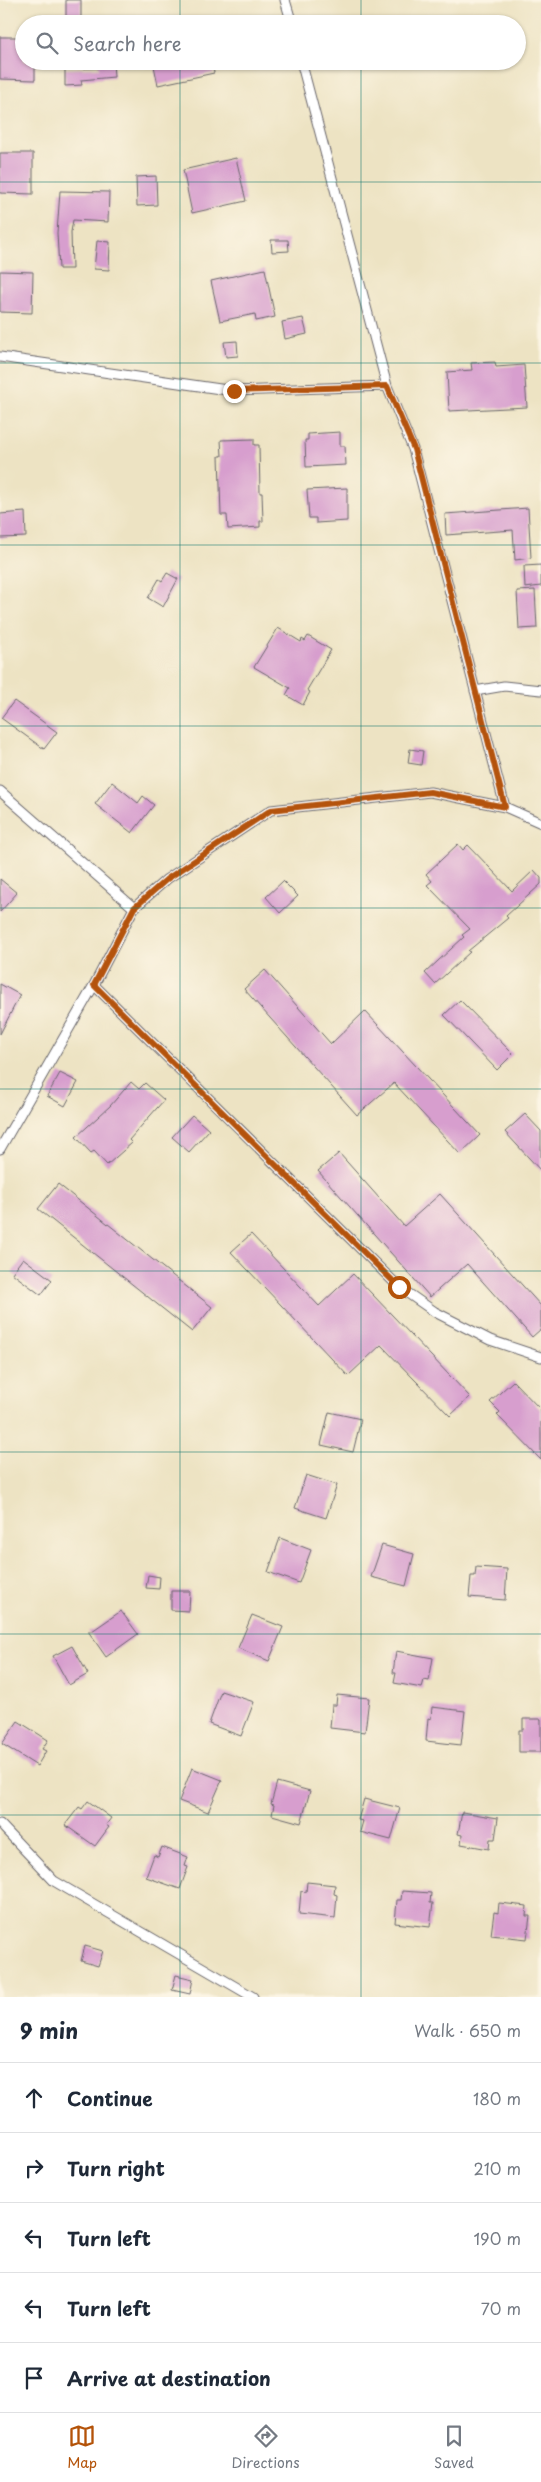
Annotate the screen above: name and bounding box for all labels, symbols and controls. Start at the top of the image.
search box [15,15,526,70]
icon: search [33,29,61,57]
text: Search here [73,29,182,57]
route end [223,380,246,403]
route start [388,1276,411,1299]
text: 9 min [20,2014,78,2046]
text: Walk · 650 m [414,2018,521,2042]
icon: ahead [20,2084,48,2112]
text: Continue [67,2084,153,2112]
text: 180 m [473,2086,521,2110]
icon: right [20,2154,48,2182]
text: Turn right [67,2154,165,2182]
text: 210 m [473,2156,521,2180]
icon: left [20,2224,48,2252]
text: Turn left [67,2224,151,2252]
text: 190 m [473,2226,521,2250]
icon: left [20,2294,48,2322]
text: Turn left [67,2294,151,2322]
text: 70 m [481,2296,521,2320]
icon: arrive [20,2364,48,2392]
text: Arrive at destination [67,2364,271,2392]
tab: Map [67,2422,97,2473]
tab: Directions [232,2422,300,2473]
tab: Saved [434,2422,474,2473]

